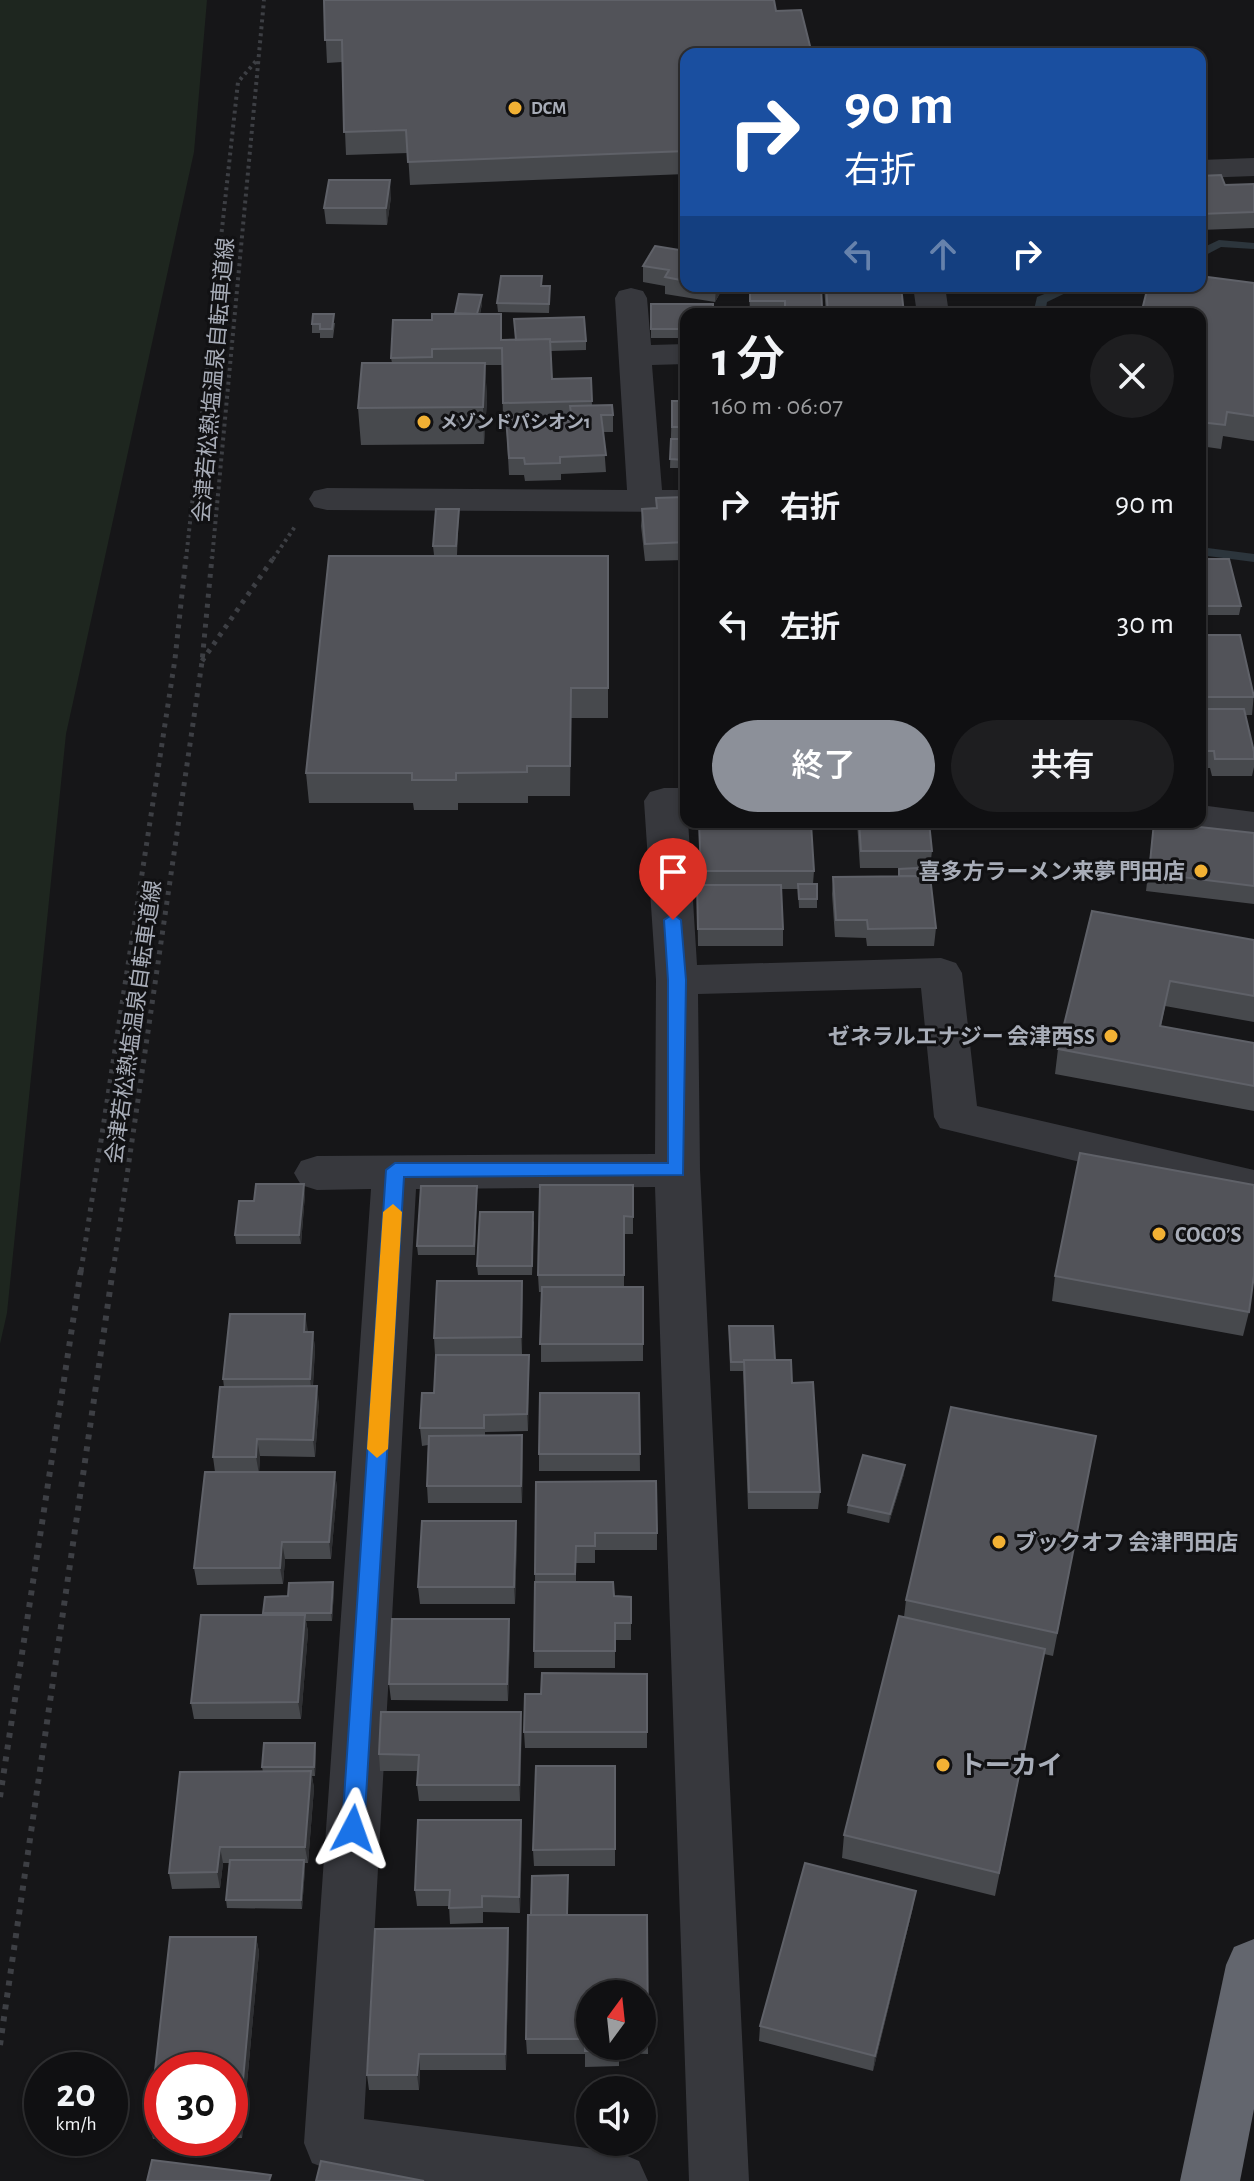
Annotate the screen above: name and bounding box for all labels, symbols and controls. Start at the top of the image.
text: 90 m [844,78,954,134]
icon: right [712,80,816,184]
marker: DCM [506,99,524,117]
place label: DCM [531,100,566,118]
text: 右折 [844,153,916,189]
icon: left [837,232,881,276]
icon: ahead [921,232,965,276]
icon: right [1005,232,1049,276]
street label: 会津若松熱塩温泉自転車道線 [190,237,237,524]
button: close [1090,334,1174,418]
text: 1 分 [712,337,785,385]
text: 160 m · 06:07 [712,393,843,419]
place label: メゾンドパシオン1 [440,412,590,432]
marker: メゾンドパシオン1 [415,413,433,431]
icon: right [712,482,756,526]
text: 90 m [1115,489,1174,519]
text: 右折 [780,493,840,523]
icon: left [712,602,756,646]
text: 30 m [1117,609,1174,639]
text: 左折 [780,613,840,643]
button: 終了 [712,720,935,812]
button: 共有 [951,720,1174,812]
pin [639,838,707,920]
icon: arrive [651,850,695,894]
place label: 喜多方ラーメン来夢 門田店 [919,860,1185,883]
marker: 喜多方ラーメン来夢 門田店 [1192,862,1210,880]
street label: 会津若松熱塩温泉自転車道線 [102,879,165,1165]
place label: ゼネラルエナジー 会津西SS [828,1024,1095,1048]
marker: ゼネラルエナジー 会津西SS [1102,1027,1120,1045]
place label: COCO’S [1175,1224,1241,1246]
marker: COCO’S [1150,1225,1168,1243]
place label: ブックオフ 会津門田店 [1015,1530,1238,1554]
marker: ブックオフ 会津門田店 [990,1533,1008,1551]
place label: トーカイ [959,1752,1063,1779]
marker: トーカイ [934,1756,952,1774]
position arrow [311,1787,395,1871]
north arrow [576,1980,656,2060]
map controls [576,1980,656,2156]
speed limit sign: 30 [144,2052,248,2156]
text: 20 [56,2074,96,2114]
button: sound [576,2076,656,2156]
text: km/h [55,2114,97,2134]

